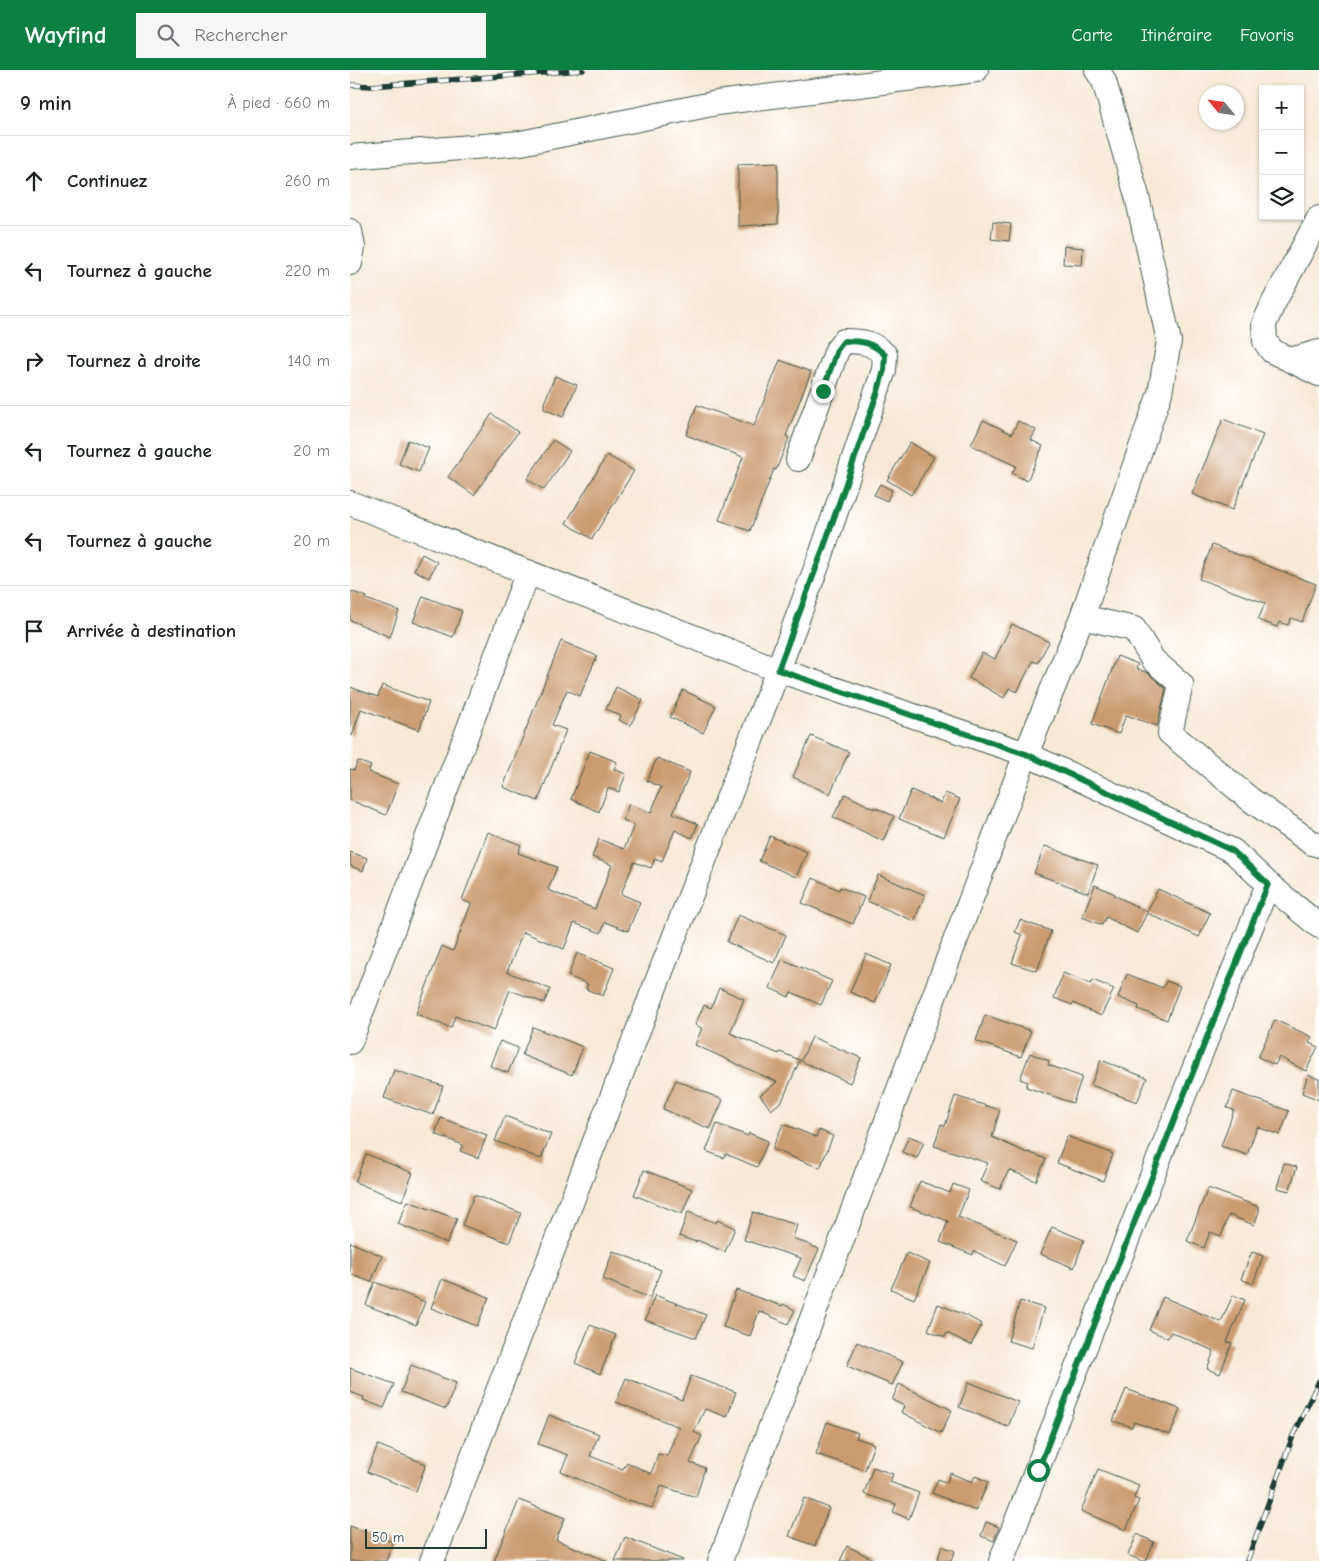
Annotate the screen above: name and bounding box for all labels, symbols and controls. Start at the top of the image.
search box [136,13,486,58]
text: Wayfind [25,21,106,49]
icon: search [154,21,182,49]
text: Rechercher [194,24,287,46]
text: Carte [1072,25,1113,46]
text: Itinéraire [1141,25,1212,46]
text: Favoris [1240,25,1294,46]
north arrow [1199,85,1244,130]
map controls [1259,85,1304,220]
button: + [1259,85,1304,130]
text: 9 min [20,91,72,115]
text: À pied · 660 m [228,94,330,112]
button: − [1259,130,1304,175]
icon: ahead [20,167,48,195]
text: Continuez [67,170,147,192]
text: 260 m [285,172,330,190]
button: layers [1259,175,1304,220]
icon: left [20,257,48,285]
text: Tournez à gauche [67,260,212,282]
text: 220 m [285,262,330,280]
icon: right [20,347,48,375]
text: Tournez à droite [67,350,201,372]
text: 140 m [288,352,330,370]
route end [812,380,835,403]
icon: left [20,437,48,465]
text: Tournez à gauche [67,440,212,462]
text: 20 m [293,442,330,460]
icon: left [20,527,48,555]
text: Tournez à gauche [67,530,212,552]
text: 20 m [293,532,330,550]
icon: arrive [20,617,48,645]
text: Arrivée à destination [67,620,236,642]
route start [1027,1459,1050,1482]
scale bar [365,1526,488,1549]
text: 50 m [372,1529,404,1546]

